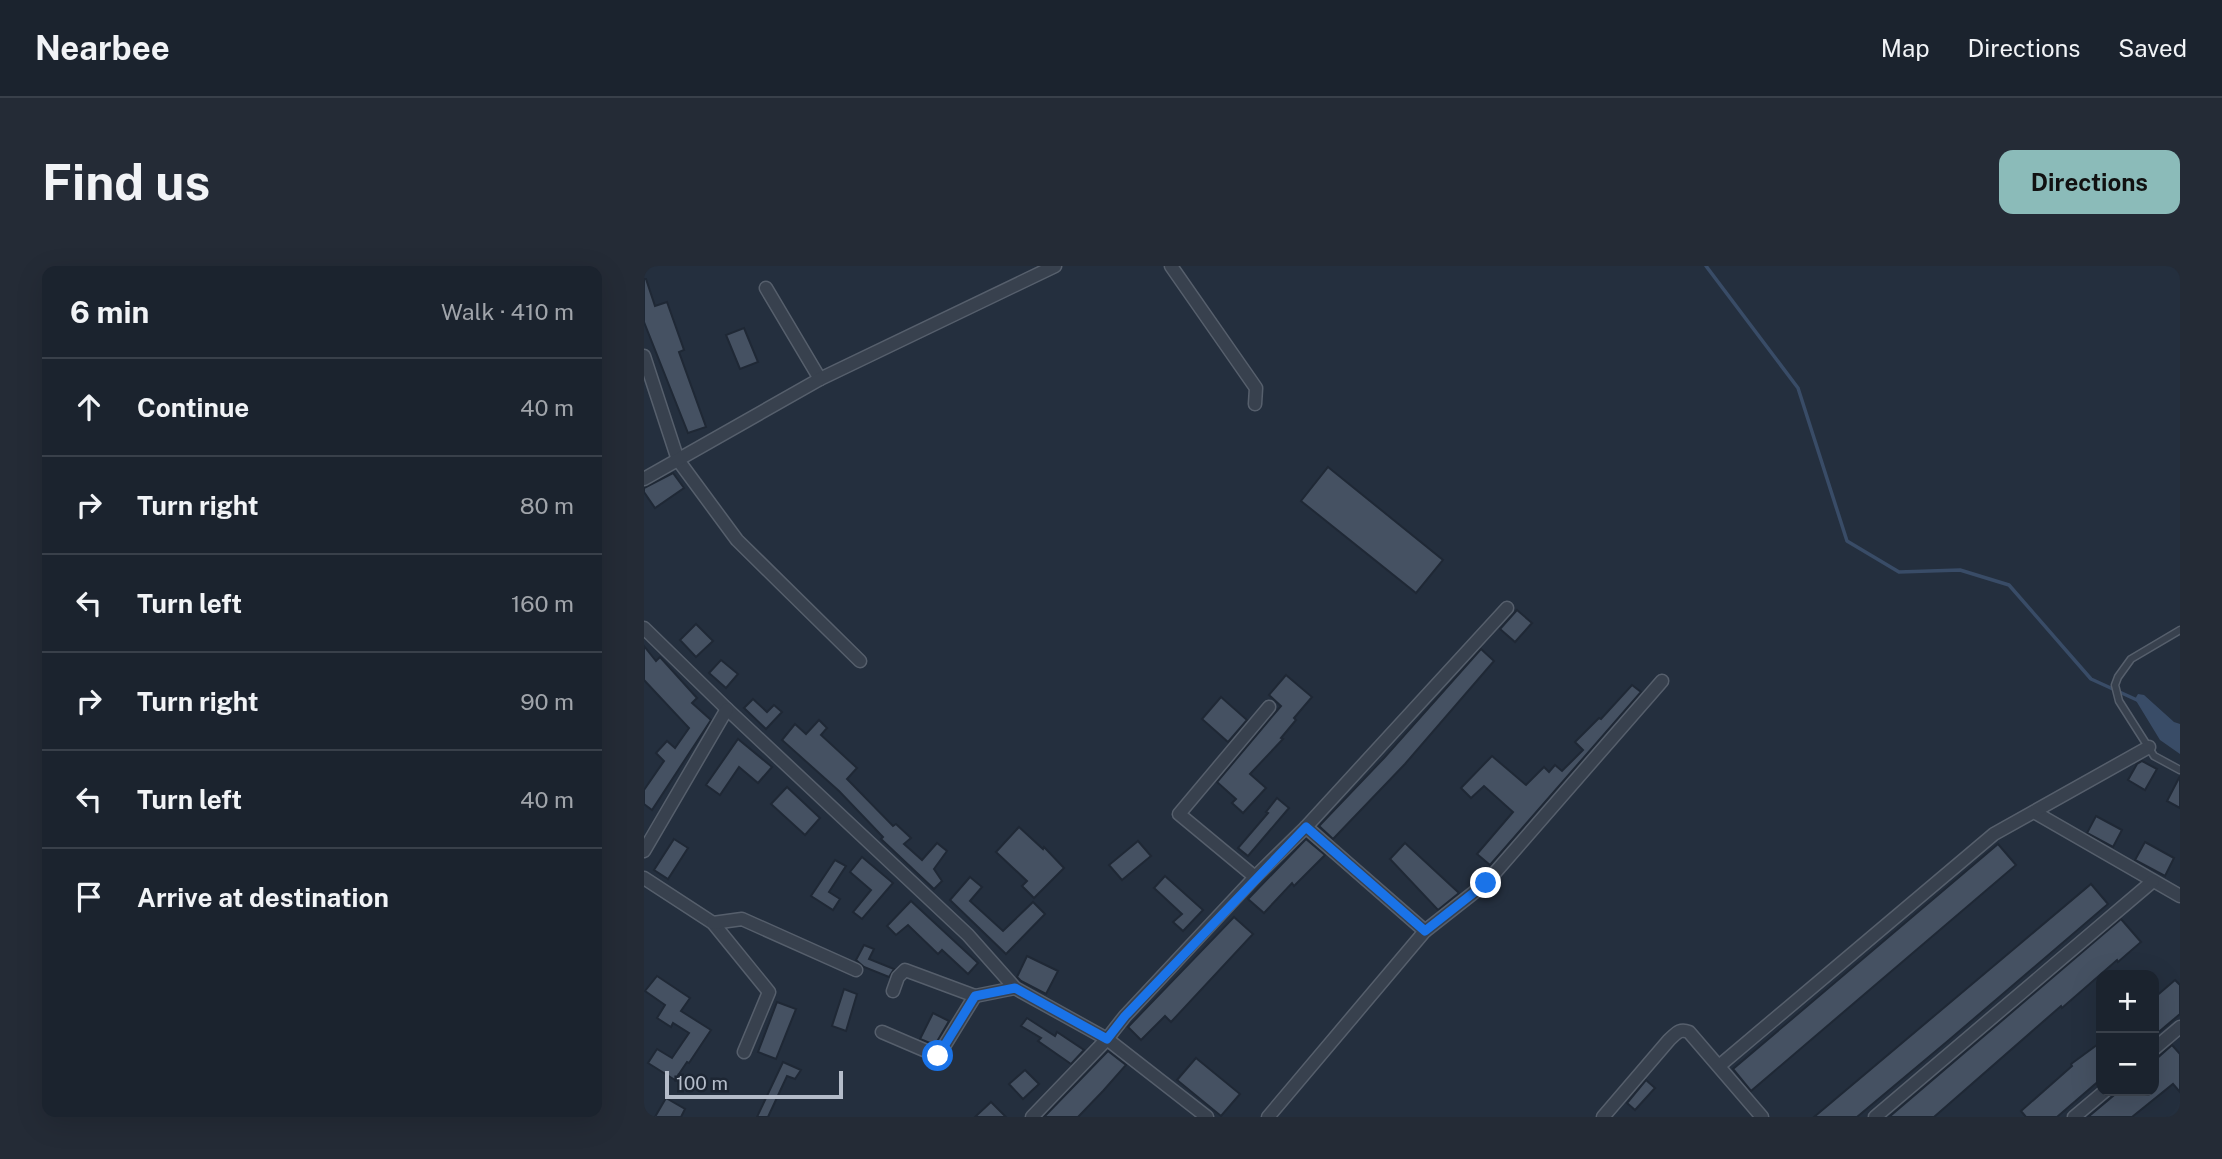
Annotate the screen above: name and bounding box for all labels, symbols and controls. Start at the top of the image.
text: Nearbee [35,29,170,67]
text: Map [1881,34,1930,62]
text: Directions [1968,34,2080,62]
text: Saved [2118,34,2187,62]
button: Directions [1999,150,2180,214]
text: Find us [42,153,210,211]
text: 6 min [70,294,149,330]
text: Walk · 410 m [441,298,574,325]
icon: ahead [70,388,108,426]
text: Continue [137,392,249,423]
text: 40 m [520,394,574,421]
icon: right [70,486,108,524]
text: Turn right [137,490,259,521]
text: 80 m [520,492,574,519]
icon: left [70,584,108,622]
text: Turn left [137,588,242,619]
text: 160 m [511,590,574,617]
icon: right [70,682,108,720]
text: Turn right [137,686,259,717]
text: 90 m [520,688,574,715]
icon: left [70,780,108,818]
text: Turn left [137,784,242,815]
text: 40 m [520,786,574,813]
route end [1470,867,1501,898]
icon: arrive [70,878,108,916]
text: Arrive at destination [137,882,389,913]
map controls [2096,970,2159,1096]
button: + [2096,970,2159,1033]
button: − [2096,1033,2159,1096]
route start [922,1040,953,1071]
scale bar [665,1068,844,1100]
text: 100 m [676,1072,728,1094]

